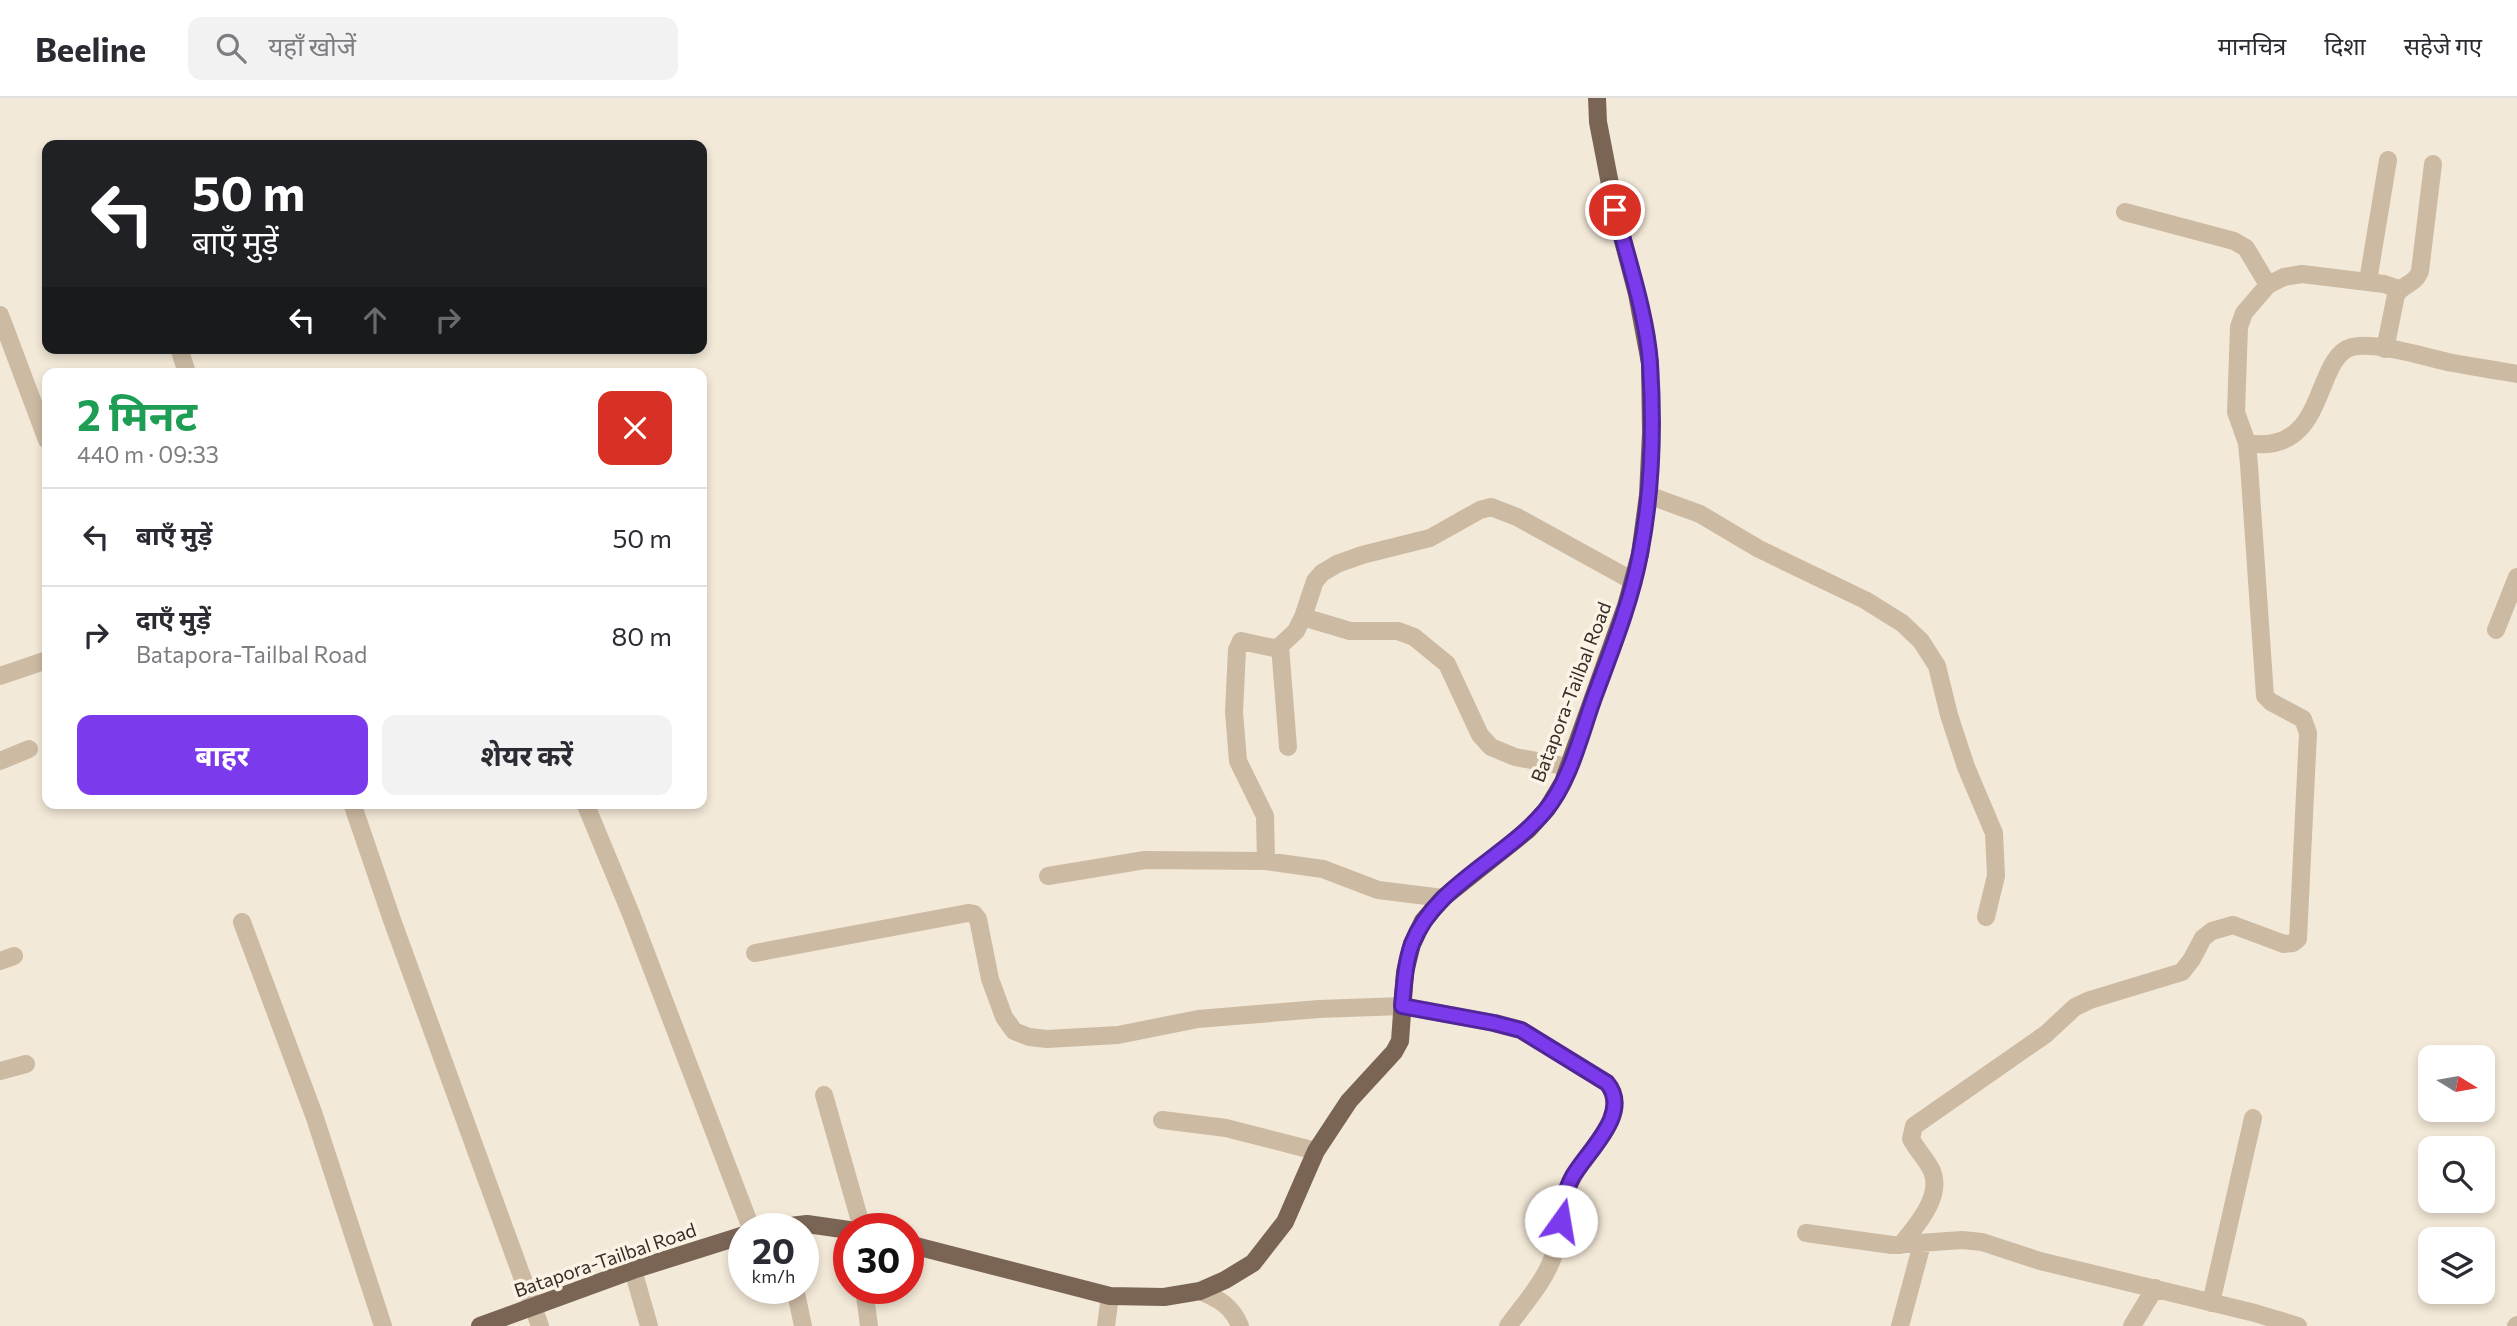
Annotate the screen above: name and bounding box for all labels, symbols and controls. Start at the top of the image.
search box [188,17,678,80]
text: Beeline [35,28,146,69]
icon: search [212,29,250,67]
text: यहाँ खोजें [268,30,356,61]
text: मानचित्र [2218,31,2286,60]
text: दिशा [2324,31,2366,60]
text: सहेजे गए [2404,31,2482,60]
text: 50 m [192,161,305,221]
icon: left [77,168,168,259]
pin [1585,180,1645,240]
icon: arrive [1596,191,1634,229]
text: बाएँ मुड़ें [192,221,279,261]
icon: left [283,301,321,339]
icon: ahead [356,301,394,339]
icon: right [429,301,467,339]
text: 2 मिनट [77,388,197,440]
button: close [598,391,672,465]
text: 440 m · 09:33 [77,440,219,468]
icon: left [77,518,115,556]
text: बाएँ मुड़ें [136,519,212,550]
text: 50 m [612,522,672,553]
street label: Batapora-Tailbal Road [1526,599,1615,785]
text: दाएँ मुड़ें [136,603,211,634]
icon: right [77,616,115,654]
text: 80 m [612,620,672,651]
text: Batapora-Tailbal Road [136,640,367,668]
button: बाहर [77,715,368,795]
button: शेयर करें [382,715,672,795]
north arrow [2418,1045,2496,1122]
map controls [2418,1045,2495,1304]
button: search [2418,1136,2495,1213]
position arrow [1524,1184,1598,1258]
speed limit sign: 30 [833,1213,924,1304]
street label: Batapora-Tailbal Road [511,1218,699,1301]
button: layers [2418,1227,2495,1304]
text: 20 [752,1228,795,1271]
text: km/h [752,1265,795,1287]

